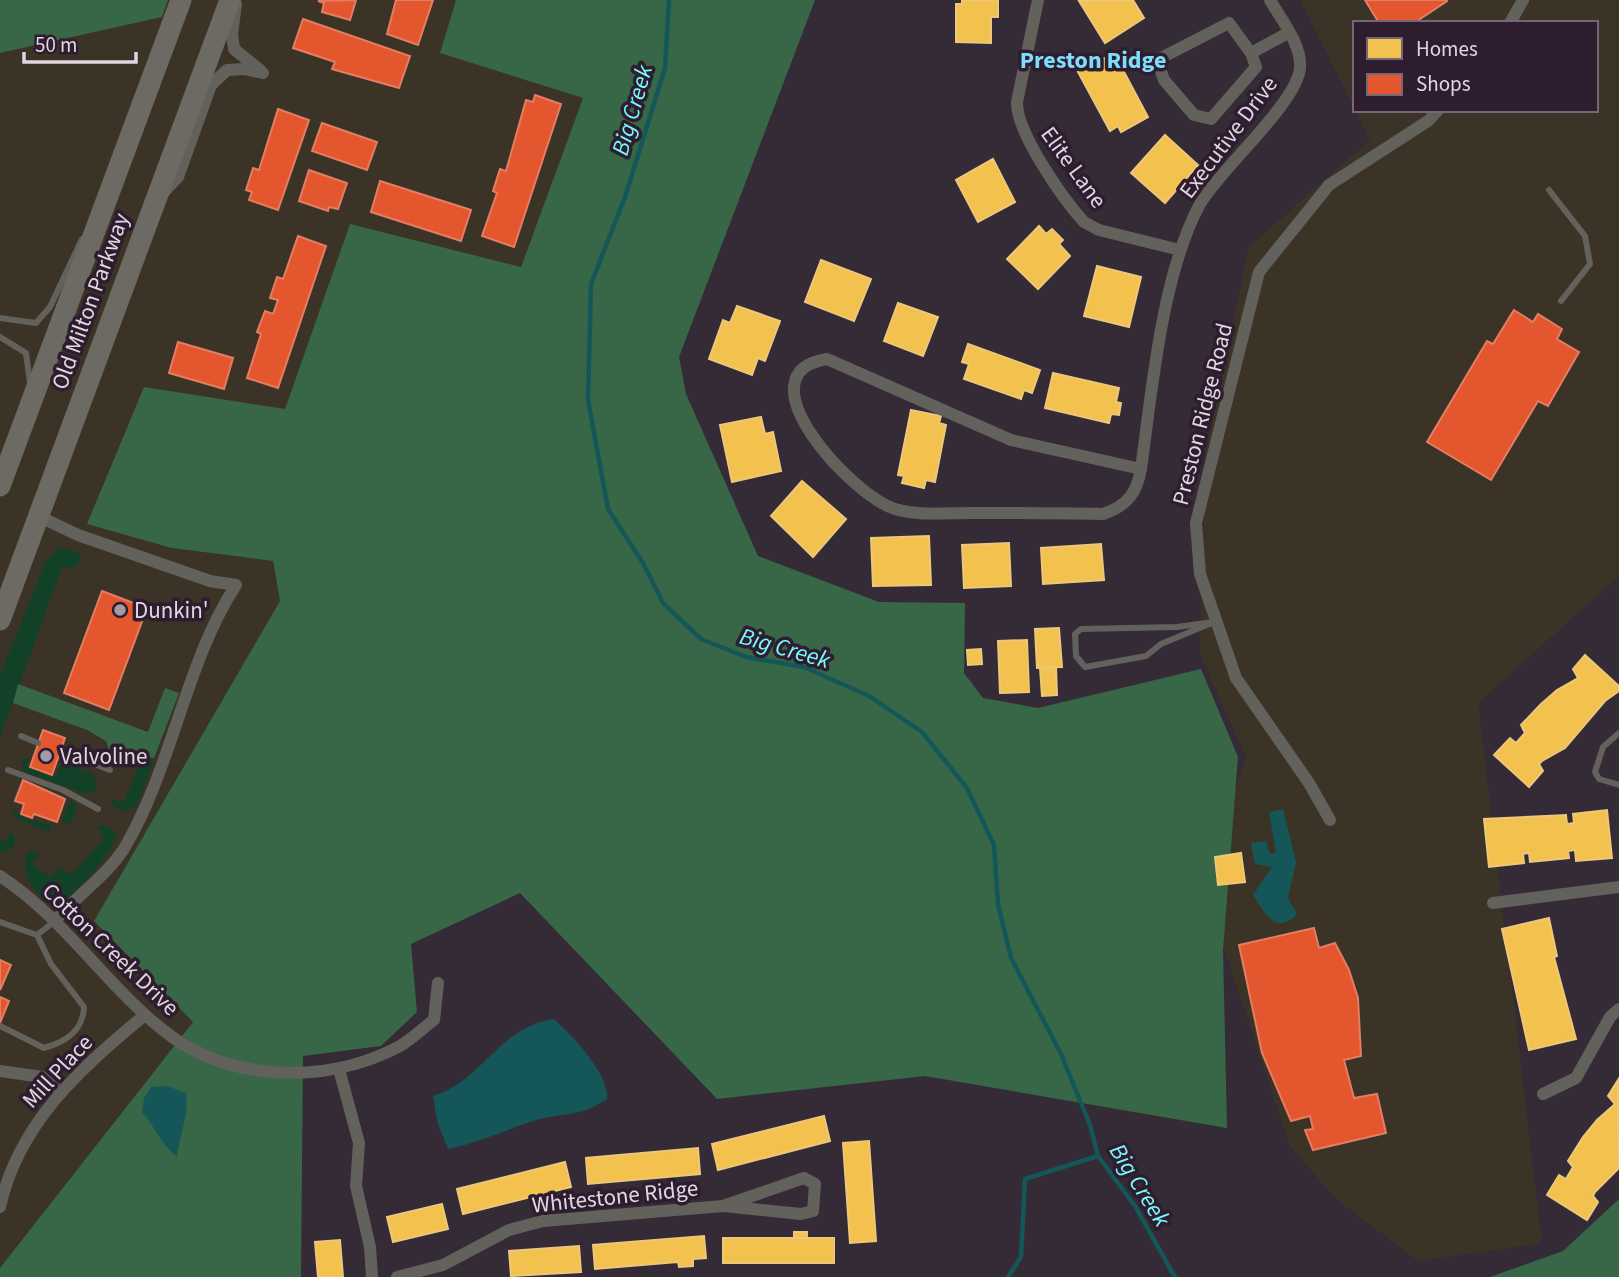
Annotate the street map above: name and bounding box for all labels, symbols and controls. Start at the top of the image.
scale bar [24,21,136,65]
legend [1353,21,1598,112]
text: 50 m [35,30,77,60]
text: Homes [1416,34,1478,64]
district label: Preston Ridge [1020,43,1166,78]
water label: Big Creek [603,60,662,159]
street label: Executive Drive [1171,69,1285,205]
text: Shops [1416,69,1471,99]
street label: Elite Lane [1033,120,1115,215]
street label: Old Milton Parkway [43,208,138,394]
street label: Preston Ridge Road [1164,320,1241,509]
place label: Dunkin' [134,594,209,627]
marker: Dunkin' [112,602,128,618]
water label: Big Creek [736,619,835,678]
place label: Valvoline [60,740,147,773]
marker: Valvoline [38,748,54,764]
street label: Cotton Creek Drive [35,875,187,1023]
street label: Mill Place [14,1027,100,1116]
water label: Big Creek [1100,1137,1179,1234]
street label: Whitestone Ridge [530,1171,700,1222]

